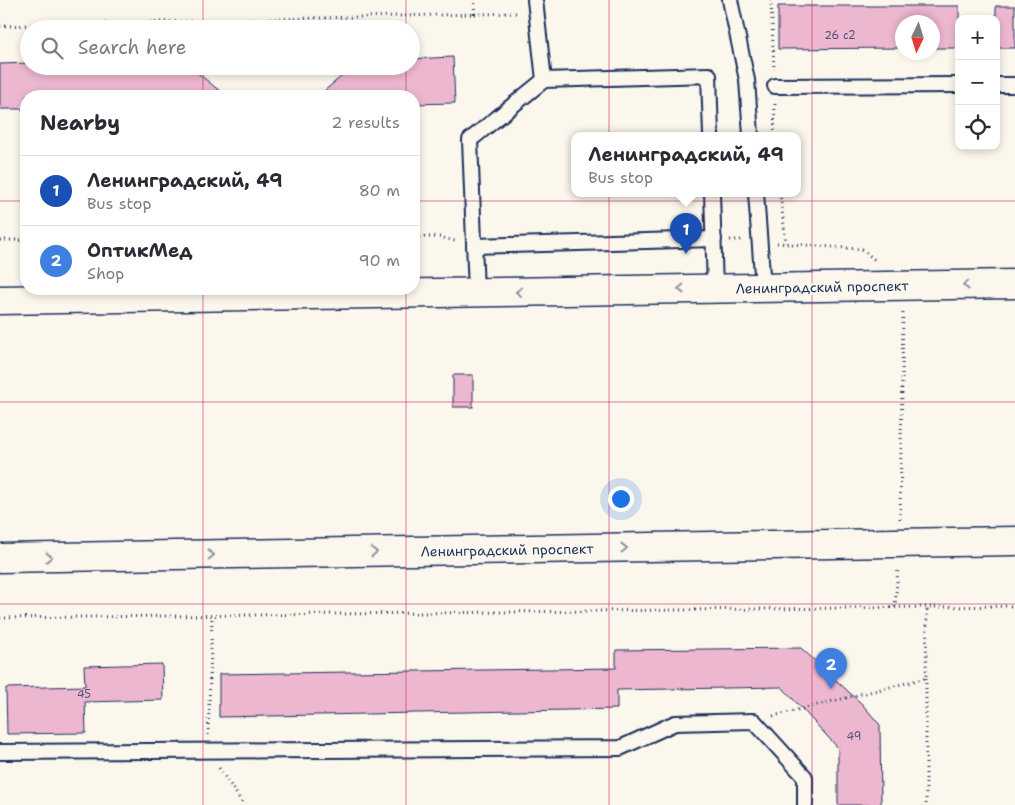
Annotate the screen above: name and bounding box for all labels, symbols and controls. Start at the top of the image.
north arrow [895,15,940,60]
map controls [955,15,1000,150]
button: + [955,15,1000,60]
search box [20,20,420,75]
house number: 26 с2 [824,28,856,43]
icon: search [38,34,66,62]
text: Search here [78,35,187,60]
button: − [955,60,1000,105]
button: locate [955,105,1000,150]
text: Nearby [40,109,120,137]
text: 2 results [331,112,400,133]
popup [571,132,801,197]
text: Ленинградский, 49 [588,142,784,167]
text: Bus stop [588,167,653,188]
text: Ленинградский, 49 [87,168,282,193]
text: 1 [52,180,60,201]
text: 80 m [359,180,400,201]
text: Bus stop [87,193,152,214]
pin: 1 [670,213,702,254]
text: ОптикМед [87,238,192,263]
text: 2 [50,250,62,271]
text: 90 m [359,250,400,271]
text: Shop [87,263,124,284]
street label: Ленинградский проспект [735,276,909,298]
one-way arrow [962,280,970,290]
one-way arrow [677,284,685,294]
one-way arrow [515,287,522,297]
your location [608,486,634,512]
street label: Ленинградский проспект [420,539,594,561]
one-way arrow [620,543,628,553]
one-way arrow [370,547,378,557]
one-way arrow [208,550,215,560]
one-way arrow [45,552,53,563]
pin: 2 [815,648,847,689]
house number: 45 [77,687,91,702]
house number: 49 [847,729,861,744]

